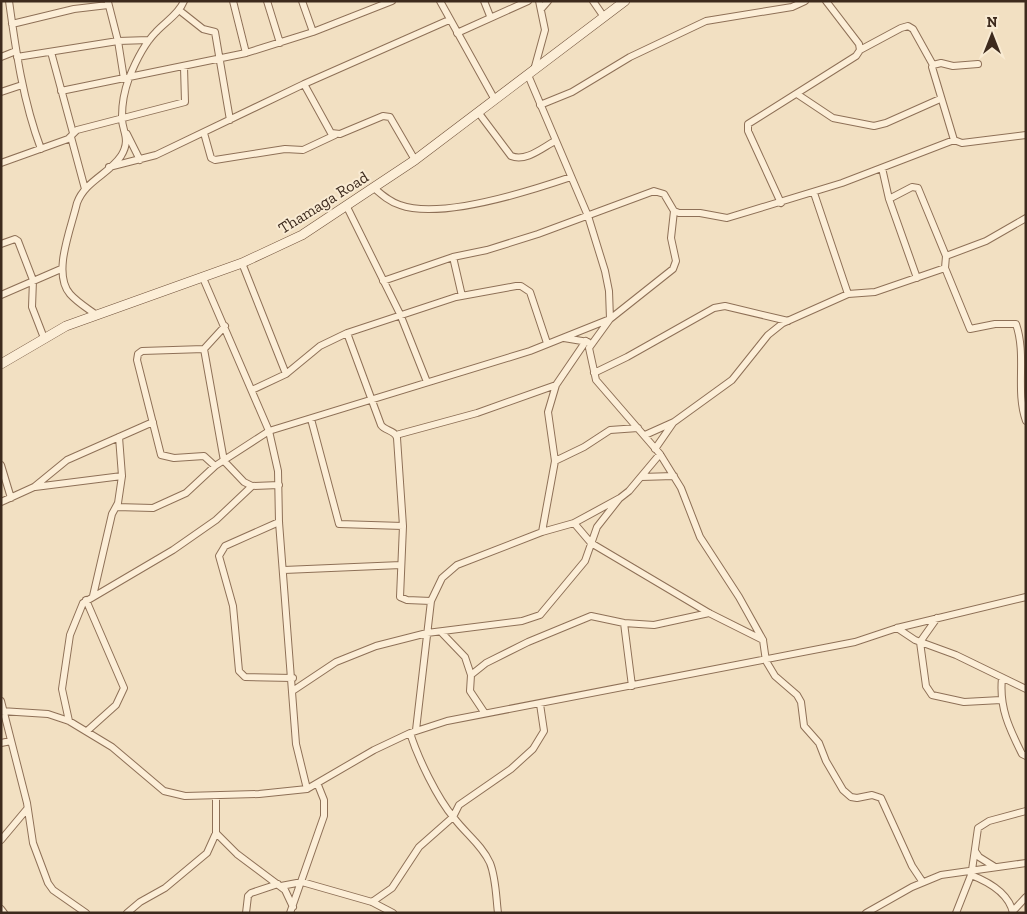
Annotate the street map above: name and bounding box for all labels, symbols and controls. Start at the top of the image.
north arrow [967,10,1017,60]
text: N [987,14,998,31]
street label: Thamaga Road [275,167,372,238]

